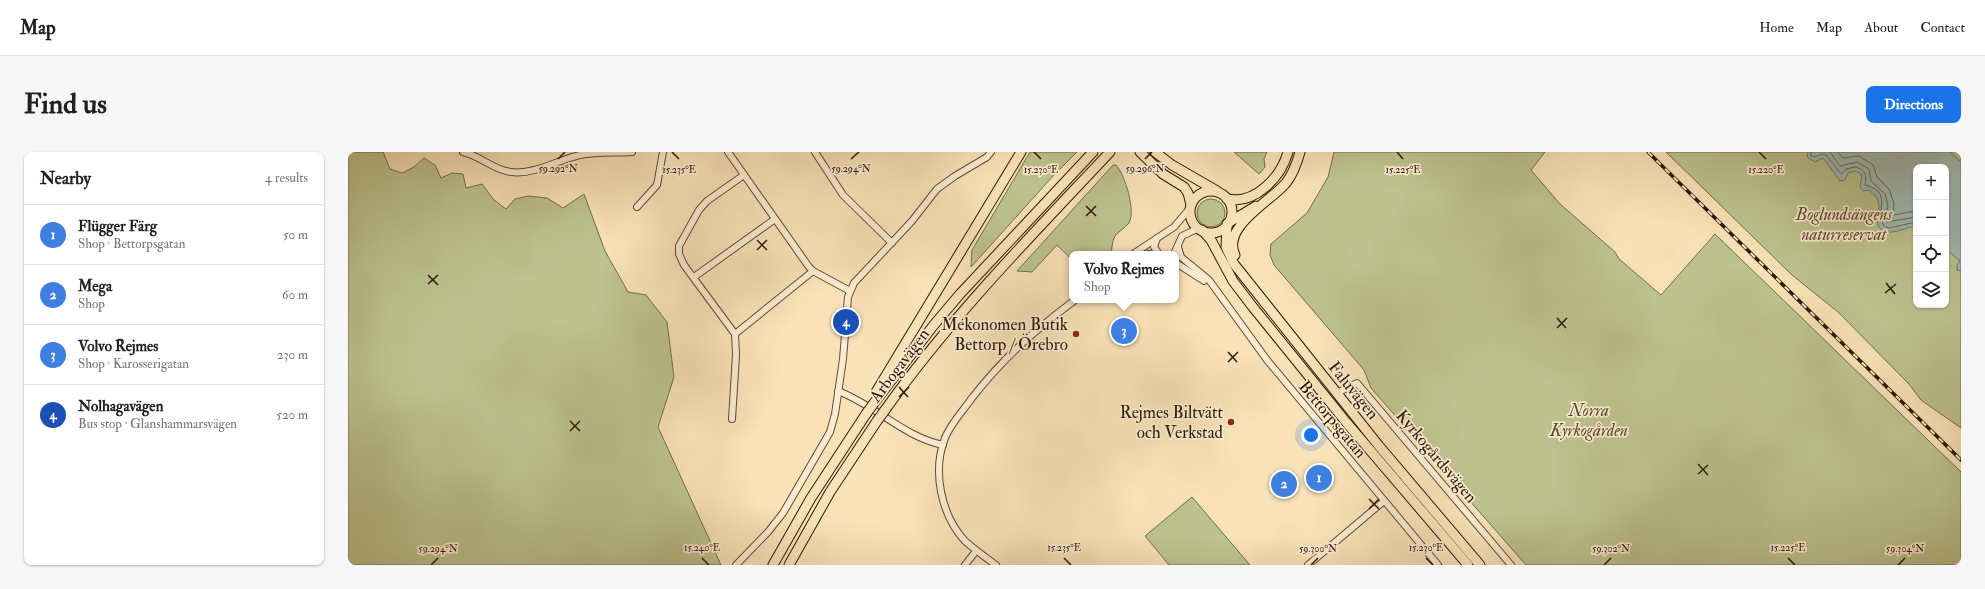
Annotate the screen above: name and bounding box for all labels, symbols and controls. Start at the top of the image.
text: Map [20,16,56,40]
text: Home [1759,19,1794,36]
text: Map [1816,19,1842,36]
text: About [1864,19,1898,36]
text: Contact [1920,19,1965,36]
button: Directions [1866,86,1961,123]
text: Find us [24,87,107,122]
text: 59.292°N [538,163,578,175]
text: 59.294°N [831,163,871,175]
text: 59.296°N [1125,163,1165,175]
text: 15.235°E [662,164,696,176]
text: 15.230°E [1024,164,1058,176]
text: 15.225°E [1386,164,1420,176]
text: 15.220°E [1748,164,1784,176]
map controls [1913,164,1949,308]
button: + [1913,164,1949,200]
text: Nearby [40,168,91,189]
text: 4 results [265,170,308,186]
button: − [1913,200,1949,236]
park label: Boglundsängens naturreservat [1795,204,1892,245]
text: Flügger Färg [78,217,157,236]
text: 1 [51,227,55,243]
text: 50 m [283,227,308,243]
text: Shop · Bettorpsgatan [78,236,185,252]
button: locate [1913,236,1949,272]
popup [1069,251,1179,303]
text: Volvo Rejmes [1084,260,1164,279]
button: layers [1913,272,1949,308]
text: Mega [78,277,112,296]
text: Shop [1084,279,1111,295]
text: 2 [50,287,56,303]
text: 60 m [282,287,308,303]
text: Shop [78,296,105,312]
pin: 4 [833,307,859,337]
place label: Mekonomen Butik Bettorp / Örebro [941,314,1068,356]
pin: 3 [1111,316,1137,346]
street label: Arbogavägen [864,324,934,407]
marker: Mekonomen Butik Bettorp / Örebro [1071,329,1081,339]
text: Volvo Rejmes [78,337,158,356]
text: 3 [51,347,56,363]
text: 230 m [277,347,308,363]
text: Shop · Karosserigatan [78,356,189,372]
street label: Faluvägen [1324,357,1384,424]
street label: Bettorpsgatan [1293,376,1371,463]
text: Nolhagavägen [78,397,163,416]
park label: Norra Kyrkogården [1549,400,1628,441]
place label: Rejmes Biltvätt och Verkstad [1120,402,1224,443]
street label: Kyrkogårdsvägen [1391,405,1482,508]
text: 4 [49,407,57,423]
text: 520 m [276,407,308,423]
text: Bus stop · Glanshammarsvägen [78,416,237,432]
marker: Rejmes Biltvätt och Verkstad [1226,417,1236,427]
your location [1301,425,1321,445]
pin: 1 [1306,463,1332,493]
pin: 2 [1271,469,1297,499]
text: 15.240°E [684,542,720,554]
text: 15.235°E [1047,542,1081,554]
text: 15.230°E [1409,542,1443,554]
text: 15.225°E [1771,542,1805,554]
text: 59.294°N [418,543,458,555]
text: 59.300°N [1299,543,1337,555]
text: 59.302°N [1592,543,1630,555]
text: 59.304°N [1886,543,1924,555]

